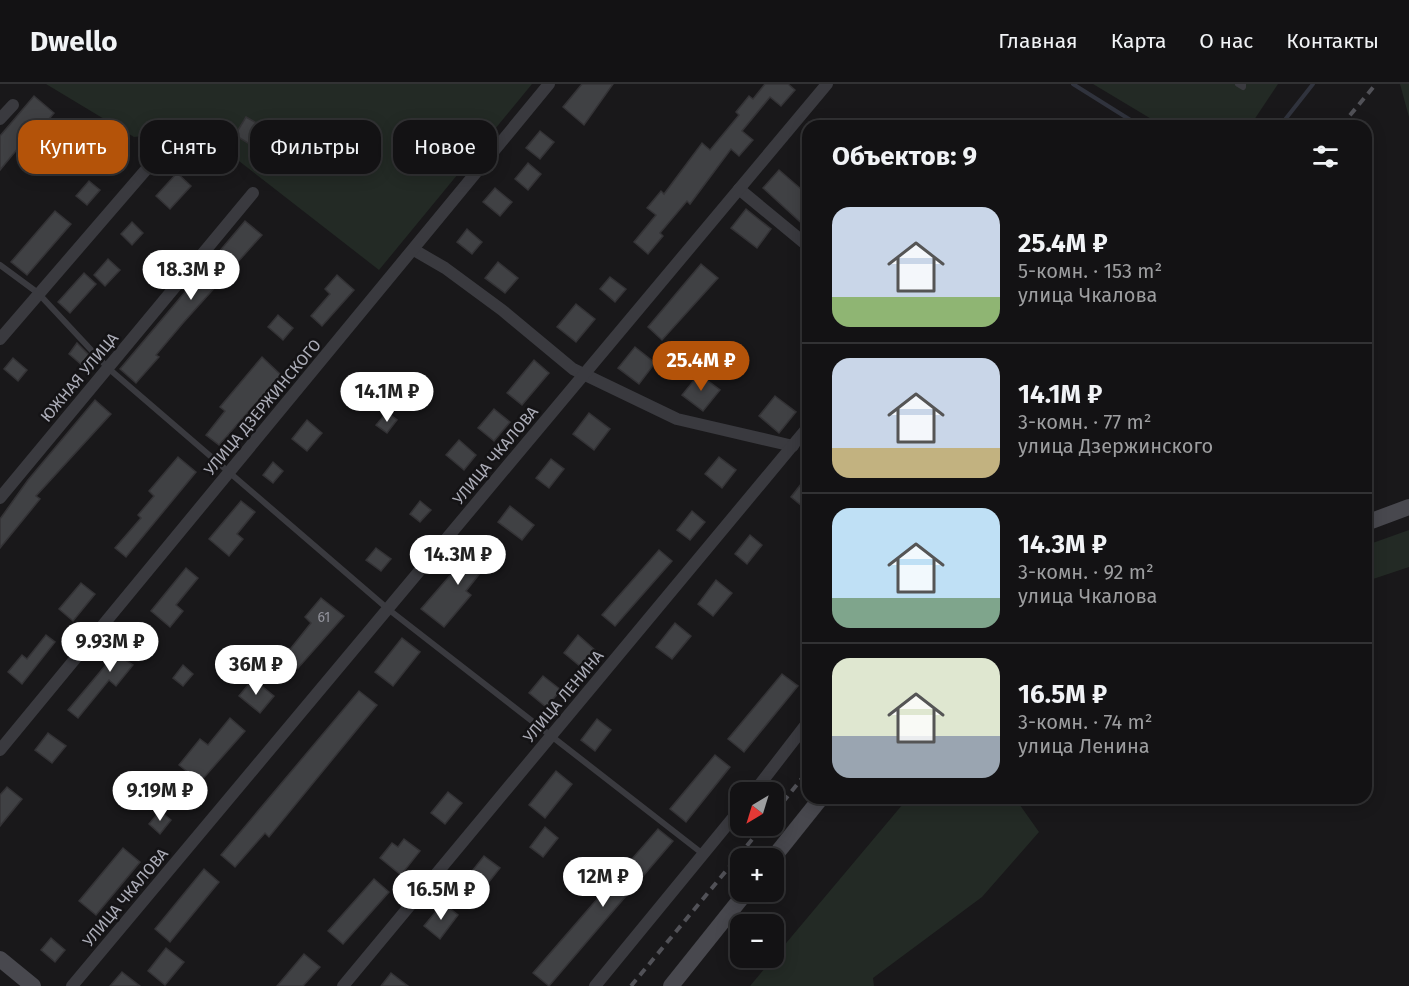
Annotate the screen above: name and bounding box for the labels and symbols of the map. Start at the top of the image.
pin: 18.3M ₽ [136,250,246,301]
street label: ЮЖНАЯ УЛИЦА [36,328,123,426]
street label: УЛИЦА ДЗЕРЖИНСКОГО [200,335,325,479]
pin: 25.4M ₽ [646,341,756,392]
pin: 14.1M ₽ [332,372,442,423]
street label: УЛИЦА ЧКАЛОВА [449,402,543,508]
pin: 14.3M ₽ [403,535,513,586]
house number: 61 [318,609,330,626]
pin: 9.93M ₽ [55,622,165,673]
pin: 36M ₽ [214,645,298,696]
street label: УЛИЦА ЛЕНИНА [519,646,608,746]
pin: 9.19M ₽ [105,771,215,822]
north arrow [730,782,784,836]
street label: УЛИЦА ЧКАЛОВА [79,844,173,950]
pin: 12M ₽ [561,857,645,908]
pin: 16.5M ₽ [386,870,496,921]

